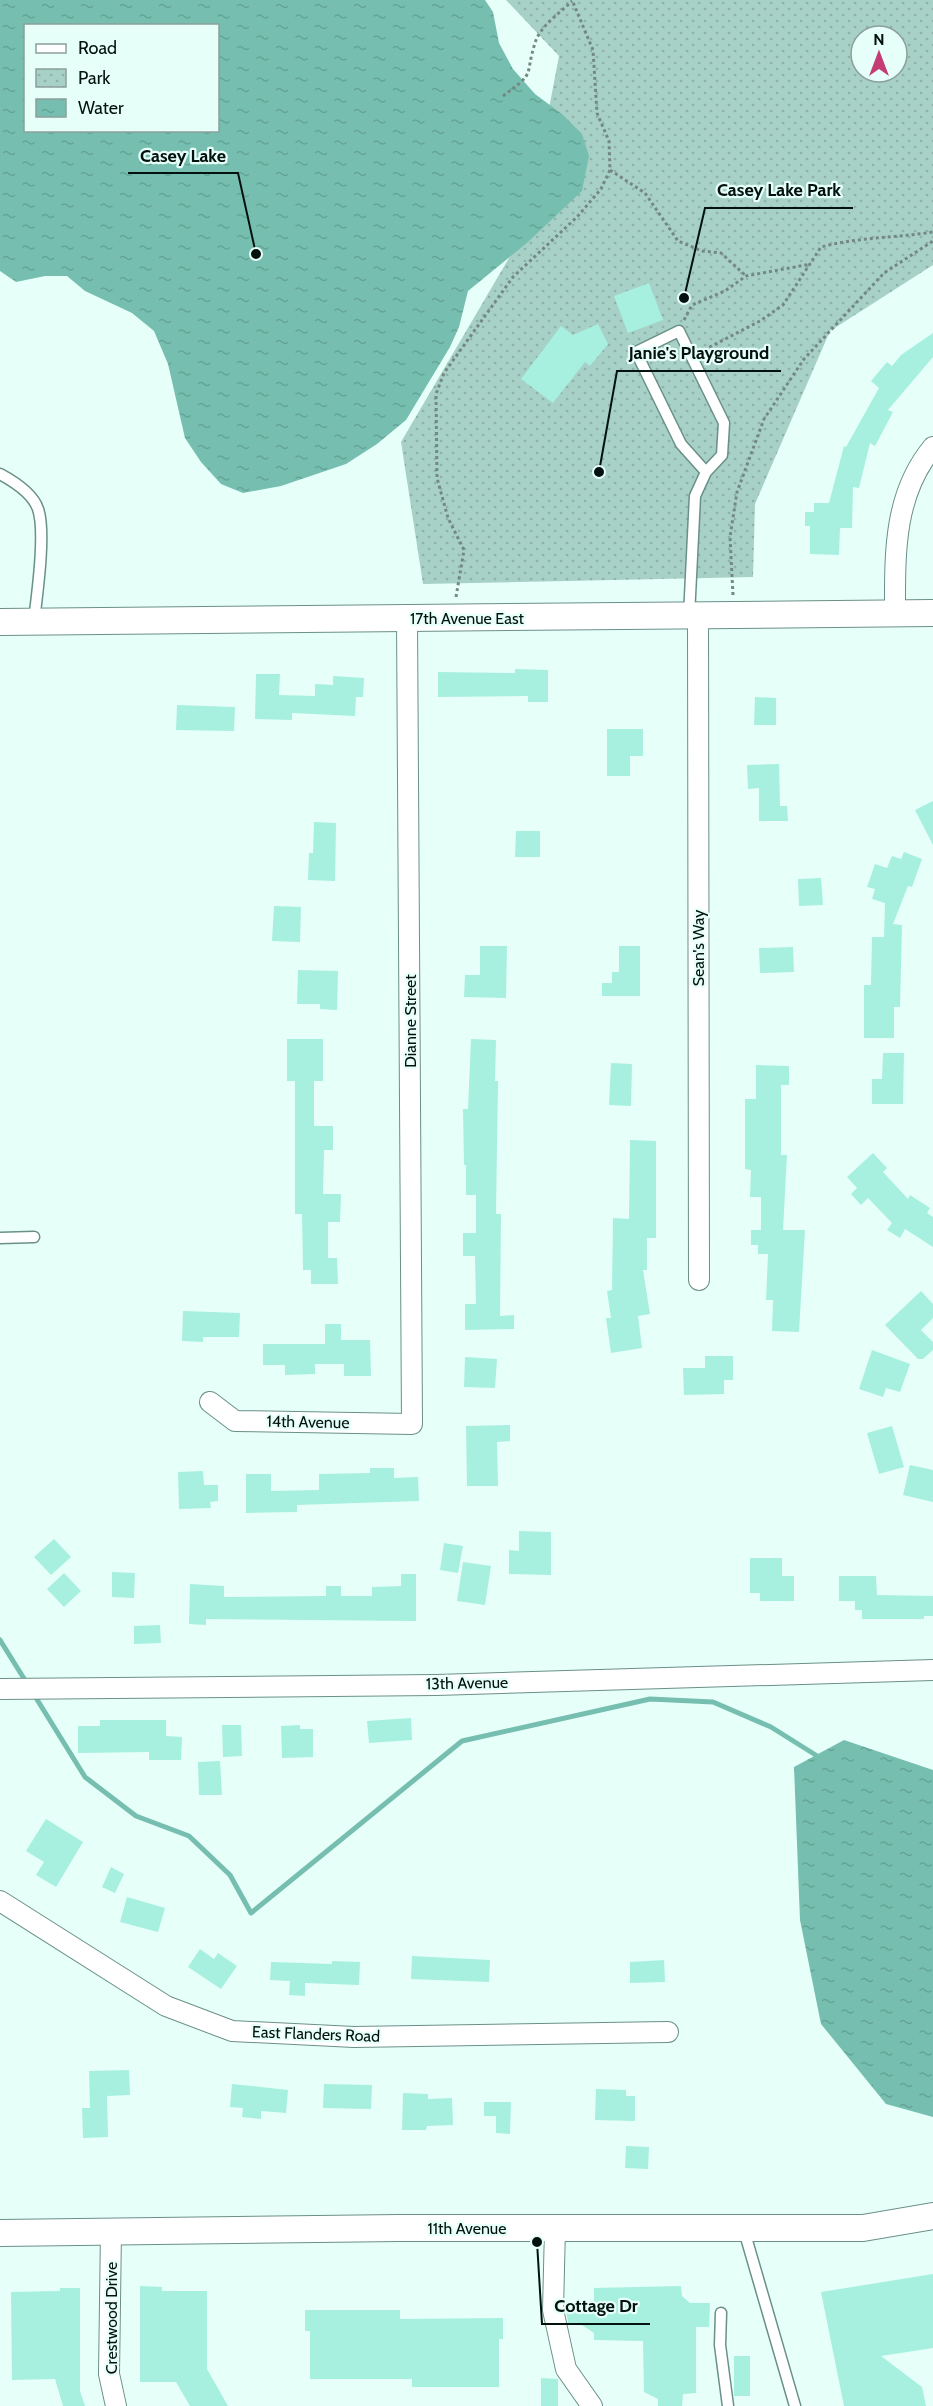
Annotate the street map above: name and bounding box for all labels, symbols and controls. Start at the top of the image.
legend [24,24,219,132]
north arrow [849,24,909,84]
text: N [873,30,885,49]
text: Road [78,37,117,59]
text: Park [78,67,111,89]
text: Water [78,97,124,119]
callout: Casey Lake [128,137,238,173]
text: Casey Lake [140,145,226,167]
callout: Casey Lake Park [705,172,853,208]
text: Casey Lake Park [717,179,841,201]
callout: Janie's Playground [617,335,781,371]
text: Janie's Playground [628,342,769,364]
street label: 17th Avenue East [410,609,525,628]
street label: Sean's Way [689,910,708,986]
street label: Dianne Street [401,974,420,1068]
street label: 14th Avenue [266,1412,350,1432]
street label: 13th Avenue [426,1673,508,1693]
street label: East Flanders Road [252,2022,380,2046]
street label: 11th Avenue [428,2219,506,2238]
street label: Crestwood Drive [102,2262,121,2374]
callout: Cottage Dr [542,2288,650,2324]
text: Cottage Dr [554,2295,638,2317]

